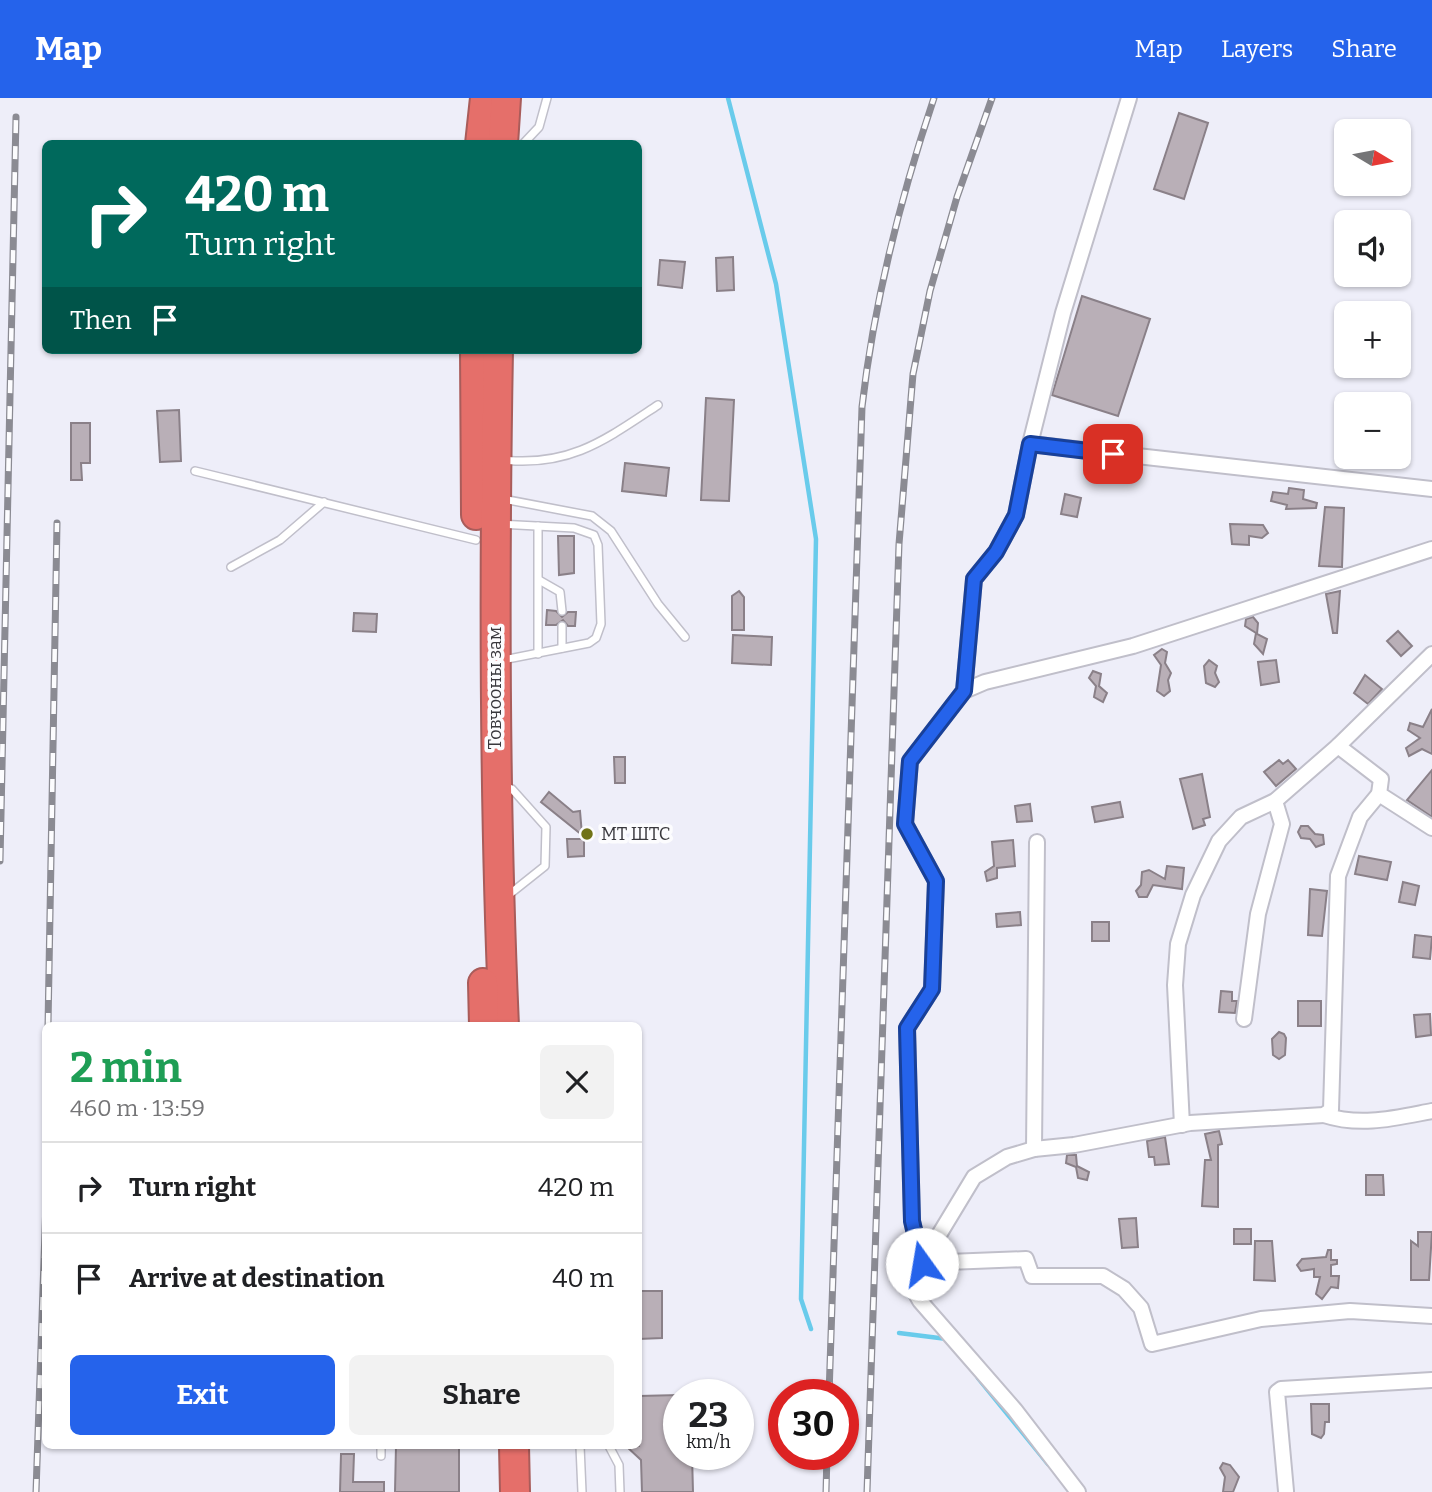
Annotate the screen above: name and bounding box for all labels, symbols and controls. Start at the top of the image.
text: Map [35,29,102,69]
text: Map [1135,35,1183,63]
text: Layers [1221,35,1293,63]
text: Share [1331,35,1397,63]
north arrow [1334,119,1410,196]
map controls [1334,119,1411,469]
text: 420 m [185,165,329,224]
icon: right [70,168,161,259]
button: sound [1334,210,1411,287]
text: Turn right [185,225,336,263]
icon: arrive [146,301,184,339]
button: + [1334,301,1411,378]
text: Then [70,305,132,336]
button: − [1334,392,1411,469]
pin [1083,424,1143,484]
icon: arrive [1094,435,1132,473]
street label: Товчооны зам [484,627,506,749]
place label: MT ШТС [601,823,670,845]
marker: MT ШТС [579,826,595,842]
text: 2 min [70,1043,182,1093]
button: close [540,1045,614,1119]
text: 460 m · 13:59 [70,1094,205,1122]
icon: right [70,1169,108,1207]
text: Turn right [129,1172,256,1203]
text: 420 m [538,1172,614,1203]
position arrow [885,1227,959,1301]
icon: arrive [70,1260,108,1298]
text: Arrive at destination [129,1263,384,1294]
text: 40 m [552,1263,614,1294]
button: Exit [70,1355,335,1435]
button: Share [349,1355,614,1435]
speed limit sign: 30 [768,1379,859,1470]
text: 23 [689,1394,728,1436]
text: km/h [686,1431,731,1453]

